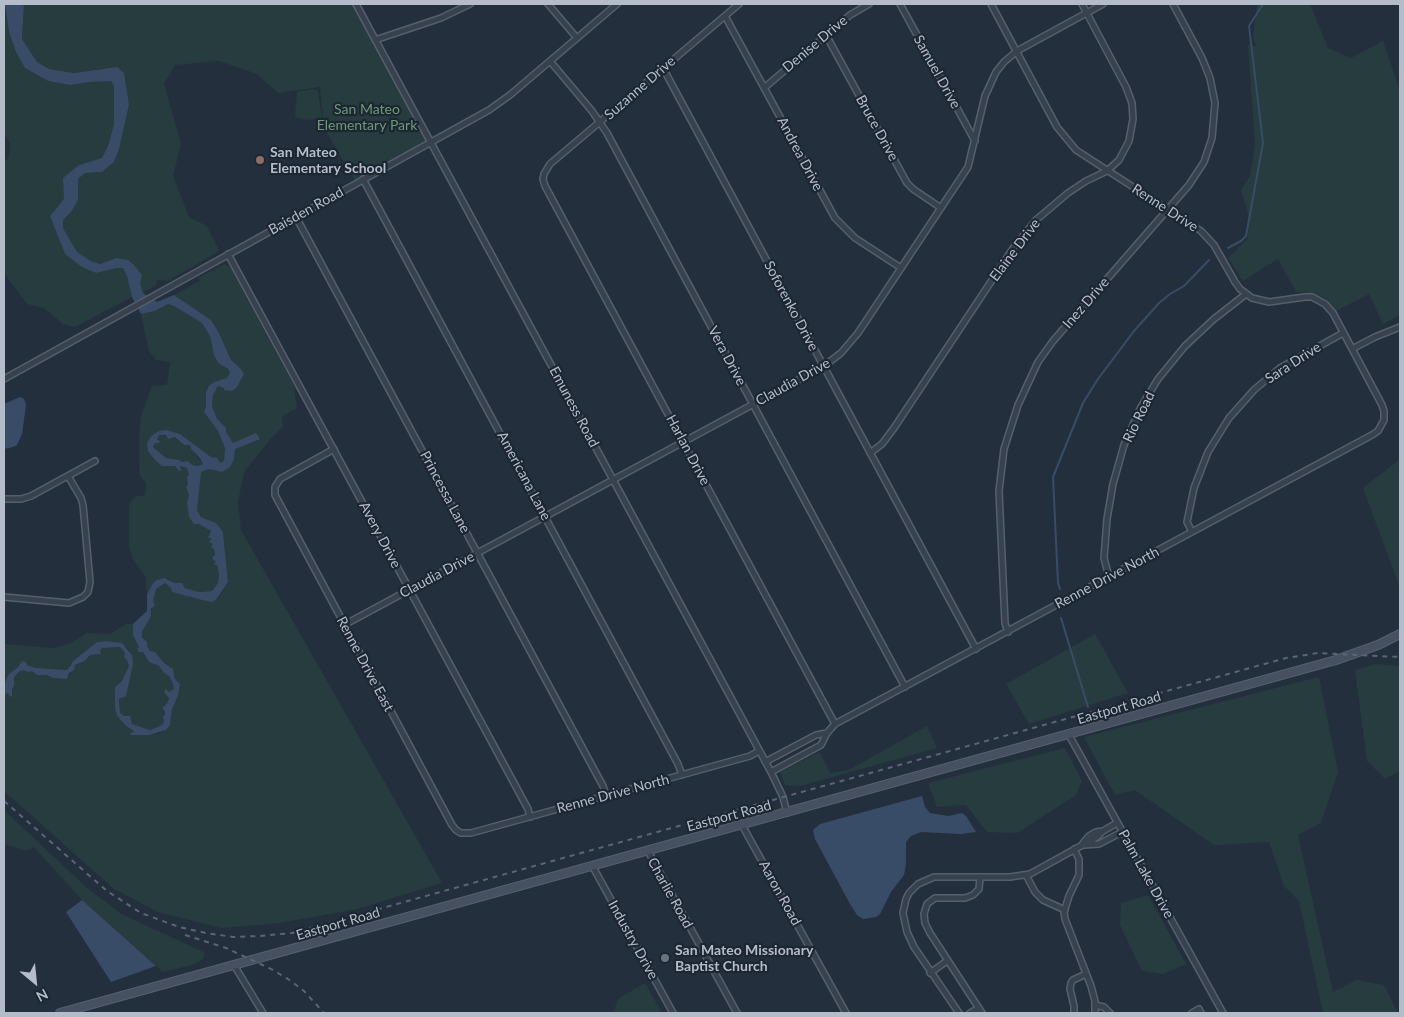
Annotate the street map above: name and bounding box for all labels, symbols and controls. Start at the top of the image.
street label: Denise Drive [779,12,851,76]
street label: Samuel Drive [910,32,964,112]
street label: Suzanne Drive [601,53,679,123]
street label: Bruce Drive [852,92,902,164]
park label: San Mateo Elementary Park [317,101,417,134]
street label: Andrea Drive [774,114,826,194]
place label: San Mateo Elementary School [270,144,386,176]
marker: San Mateo Elementary School [254,154,266,166]
street label: Renne Drive [1129,180,1201,236]
street label: Baisden Road [266,184,346,238]
street label: Elaine Drive [986,215,1044,285]
street label: Soforenko Drive [760,258,822,354]
street label: Inez Drive [1059,274,1113,332]
street label: Vera Drive [704,323,750,389]
street label: Sara Drive [1262,339,1324,387]
street label: Claudia Drive [753,355,833,409]
street label: Emuness Road [546,364,602,450]
street label: Rio Road [1119,389,1159,445]
street label: Harlan Drive [662,412,714,488]
street label: Americana Lane [494,429,554,523]
street label: Princessa Lane [416,448,474,536]
street label: Avery Drive [356,499,404,571]
street label: Renne Drive North [1052,543,1162,613]
street label: Claudia Drive [397,548,477,602]
street label: Renne Drive East [333,614,397,714]
street label: Eastport Road [1075,688,1163,728]
street label: Renne Drive North [555,771,671,817]
street label: Eastport Road [685,797,773,835]
street label: Palm Lake Drive [1115,827,1177,921]
street label: Charlie Road [644,855,696,931]
street label: Aaron Road [755,858,805,928]
street label: Industry Drive [604,898,662,982]
street label: Eastport Road [294,904,382,944]
place label: San Mateo Missionary Baptist Church [675,942,813,974]
marker: San Mateo Missionary Baptist Church [659,952,671,964]
north arrow [10,957,60,1007]
text: N [34,986,51,1006]

